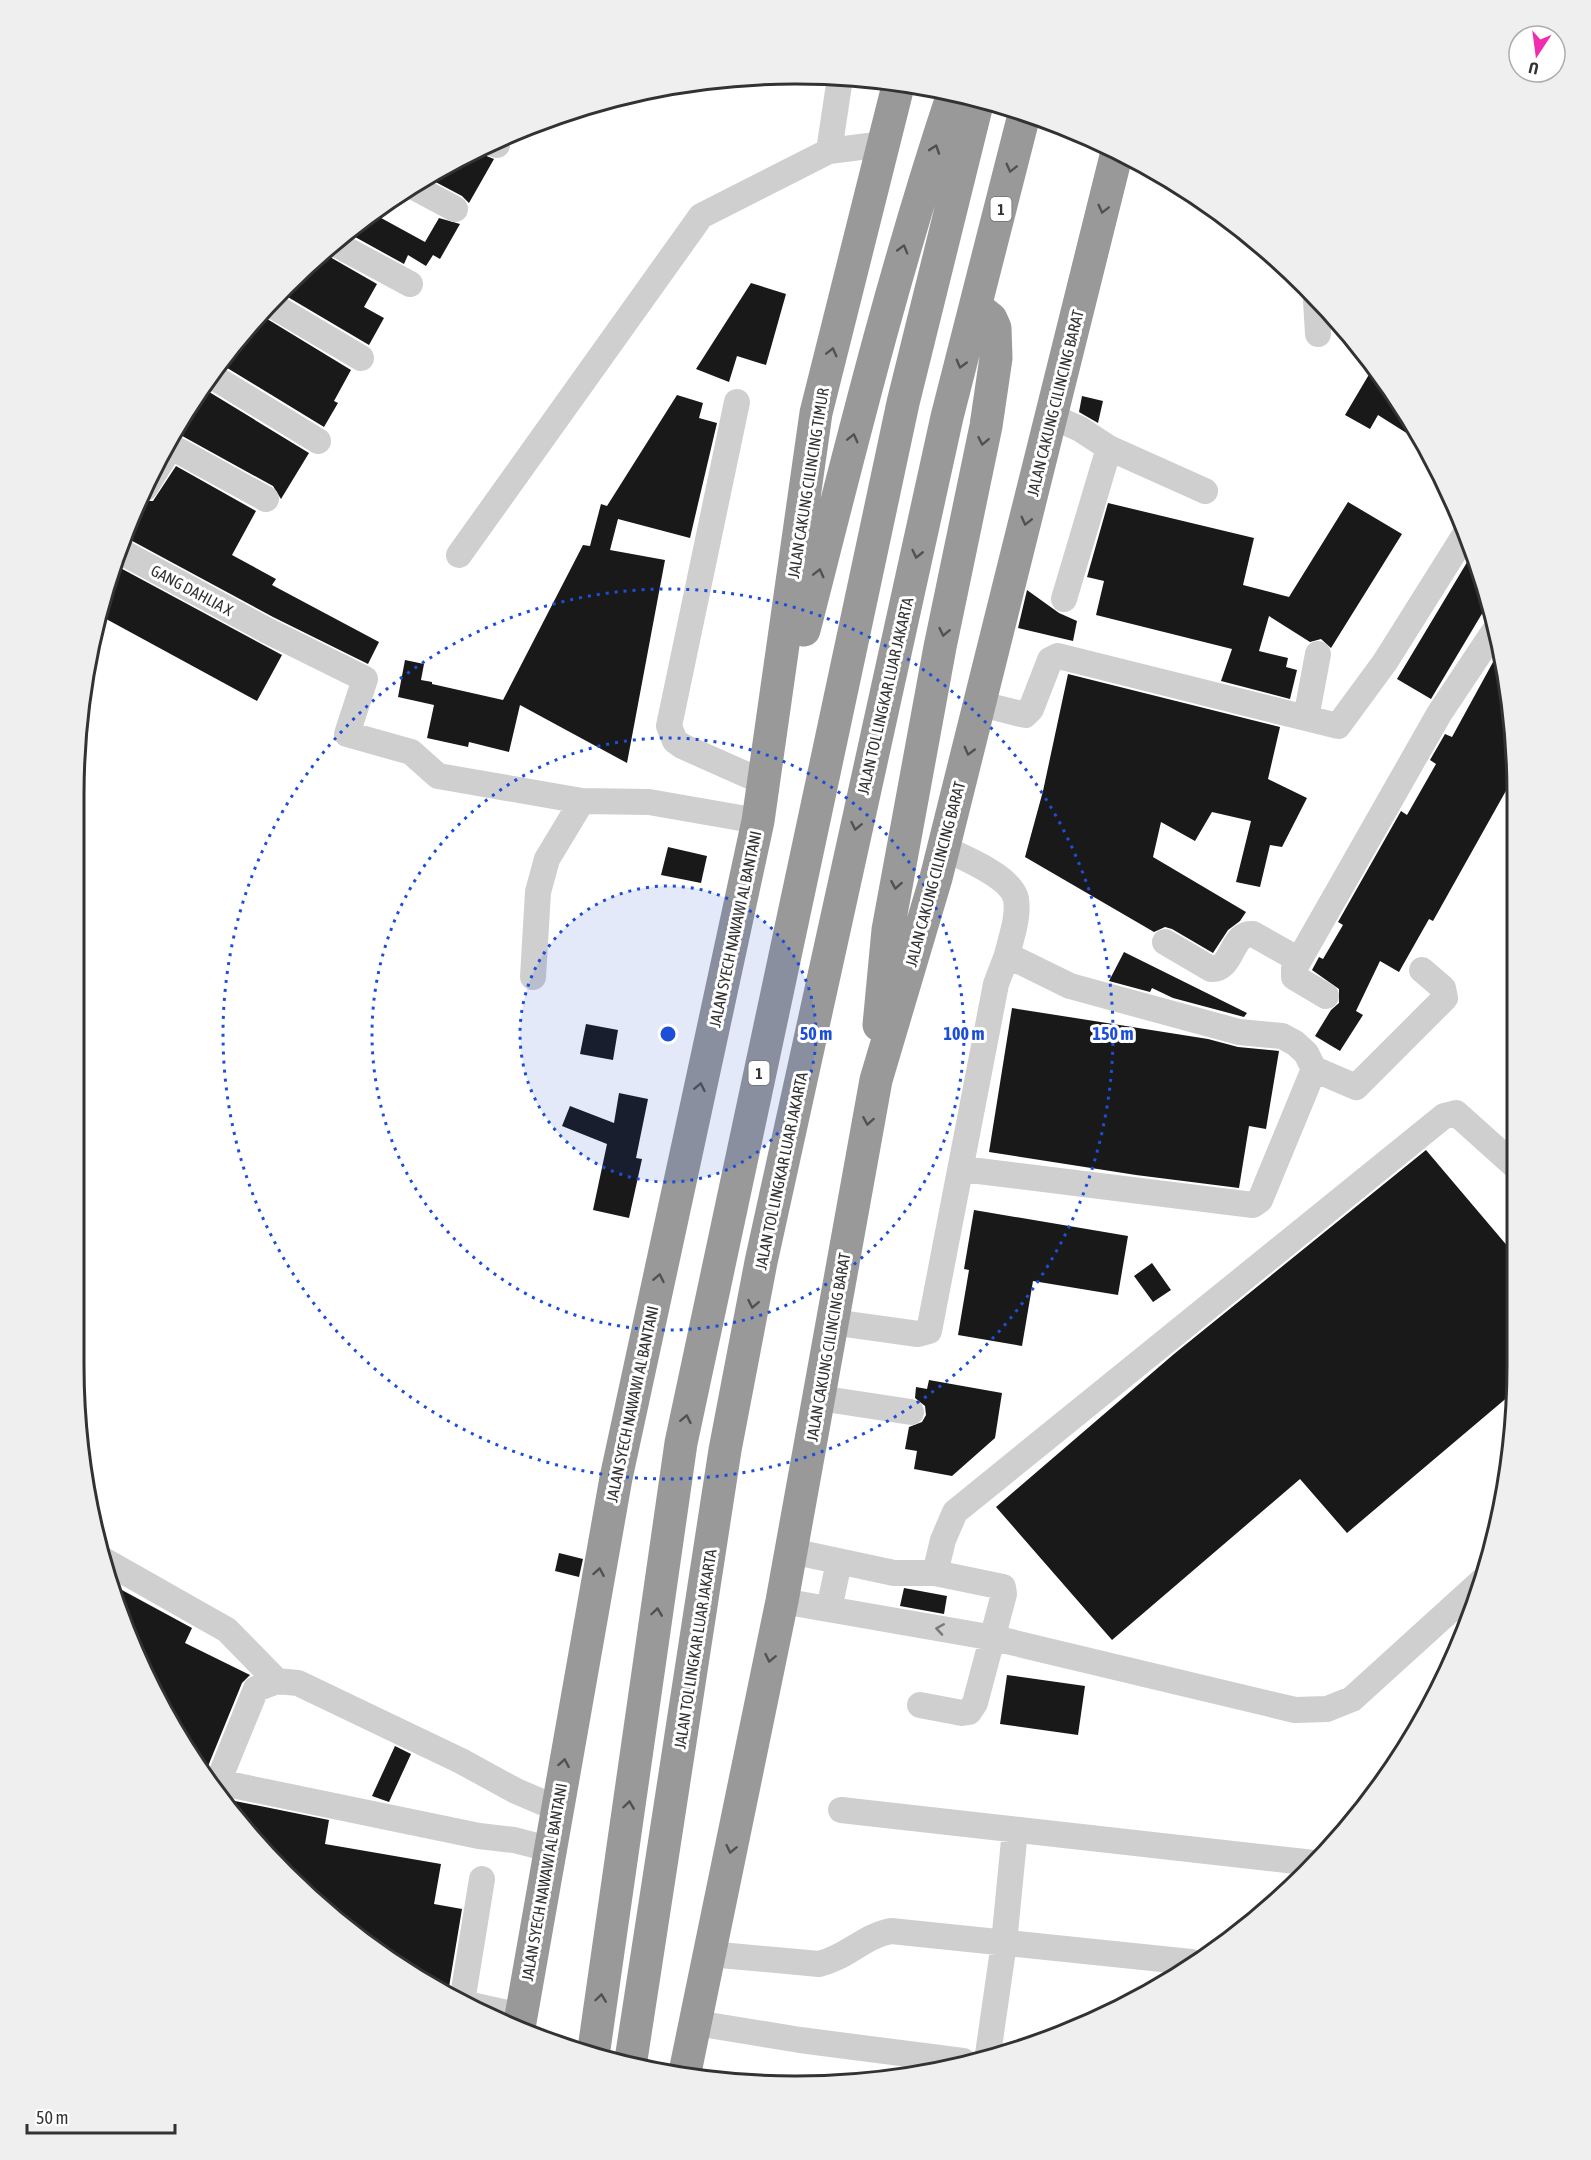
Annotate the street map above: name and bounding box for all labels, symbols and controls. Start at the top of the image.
north arrow [1507,24,1567,84]
text: U [1527,59,1540,78]
one-way arrow [927,144,940,155]
one-way arrow [1005,163,1018,173]
road number: 1 [990,197,1012,221]
one-way arrow [1097,204,1110,214]
one-way arrow [896,244,909,254]
street label: JALAN CAKUNG CILINCING BARAT [1023,308,1087,498]
one-way arrow [824,347,837,357]
one-way arrow [956,359,969,369]
street label: JALAN CAKUNG CILINCING TIMUR [784,386,832,580]
one-way arrow [846,433,859,443]
one-way arrow [977,436,990,446]
one-way arrow [1020,515,1033,525]
one-way arrow [911,548,924,558]
street label: GANG DAHLIA X [148,561,237,619]
one-way arrow [811,568,824,578]
street label: JALAN TOL LINGKAR LUAR JAKARTA [854,596,916,796]
one-way arrow [938,627,951,637]
one-way arrow [964,745,976,756]
street label: JALAN CAKUNG CILINCING BARAT [902,779,968,969]
one-way arrow [851,821,864,831]
street label: JALAN SYECH NAWAWI AL BANTANI [705,829,765,1029]
one-way arrow [890,880,903,890]
text: 50 m [800,1023,832,1044]
text: 100 m [944,1023,984,1044]
text: 150 m [1093,1023,1133,1044]
centre of rings [658,1024,678,1044]
road number: 1 [748,1061,770,1085]
street label: JALAN TOL LINGKAR LUAR JAKARTA [751,1070,811,1271]
one-way arrow [693,1082,706,1092]
one-way arrow [862,1116,875,1126]
street label: JALAN CAKUNG CILINCING BARAT [803,1251,853,1443]
one-way arrow [652,1273,665,1283]
one-way arrow [747,1299,760,1309]
street label: JALAN SYECH NAWAWI AL BANTANI [602,1304,662,1504]
one-way arrow [679,1415,692,1425]
street label: JALAN TOL LINGKAR LUAR JAKARTA [670,1548,720,1750]
one-way arrow [592,1567,605,1577]
one-way arrow [650,1607,662,1617]
one-way arrow [935,1623,945,1636]
one-way arrow [764,1653,777,1663]
one-way arrow [557,1759,570,1769]
street label: JALAN SYECH NAWAWI AL BANTANI [518,1782,570,1982]
one-way arrow [622,1800,634,1810]
one-way arrow [725,1844,738,1854]
one-way arrow [595,1994,607,2003]
scale bar [27,2097,176,2135]
text: 50 m [36,2107,68,2128]

